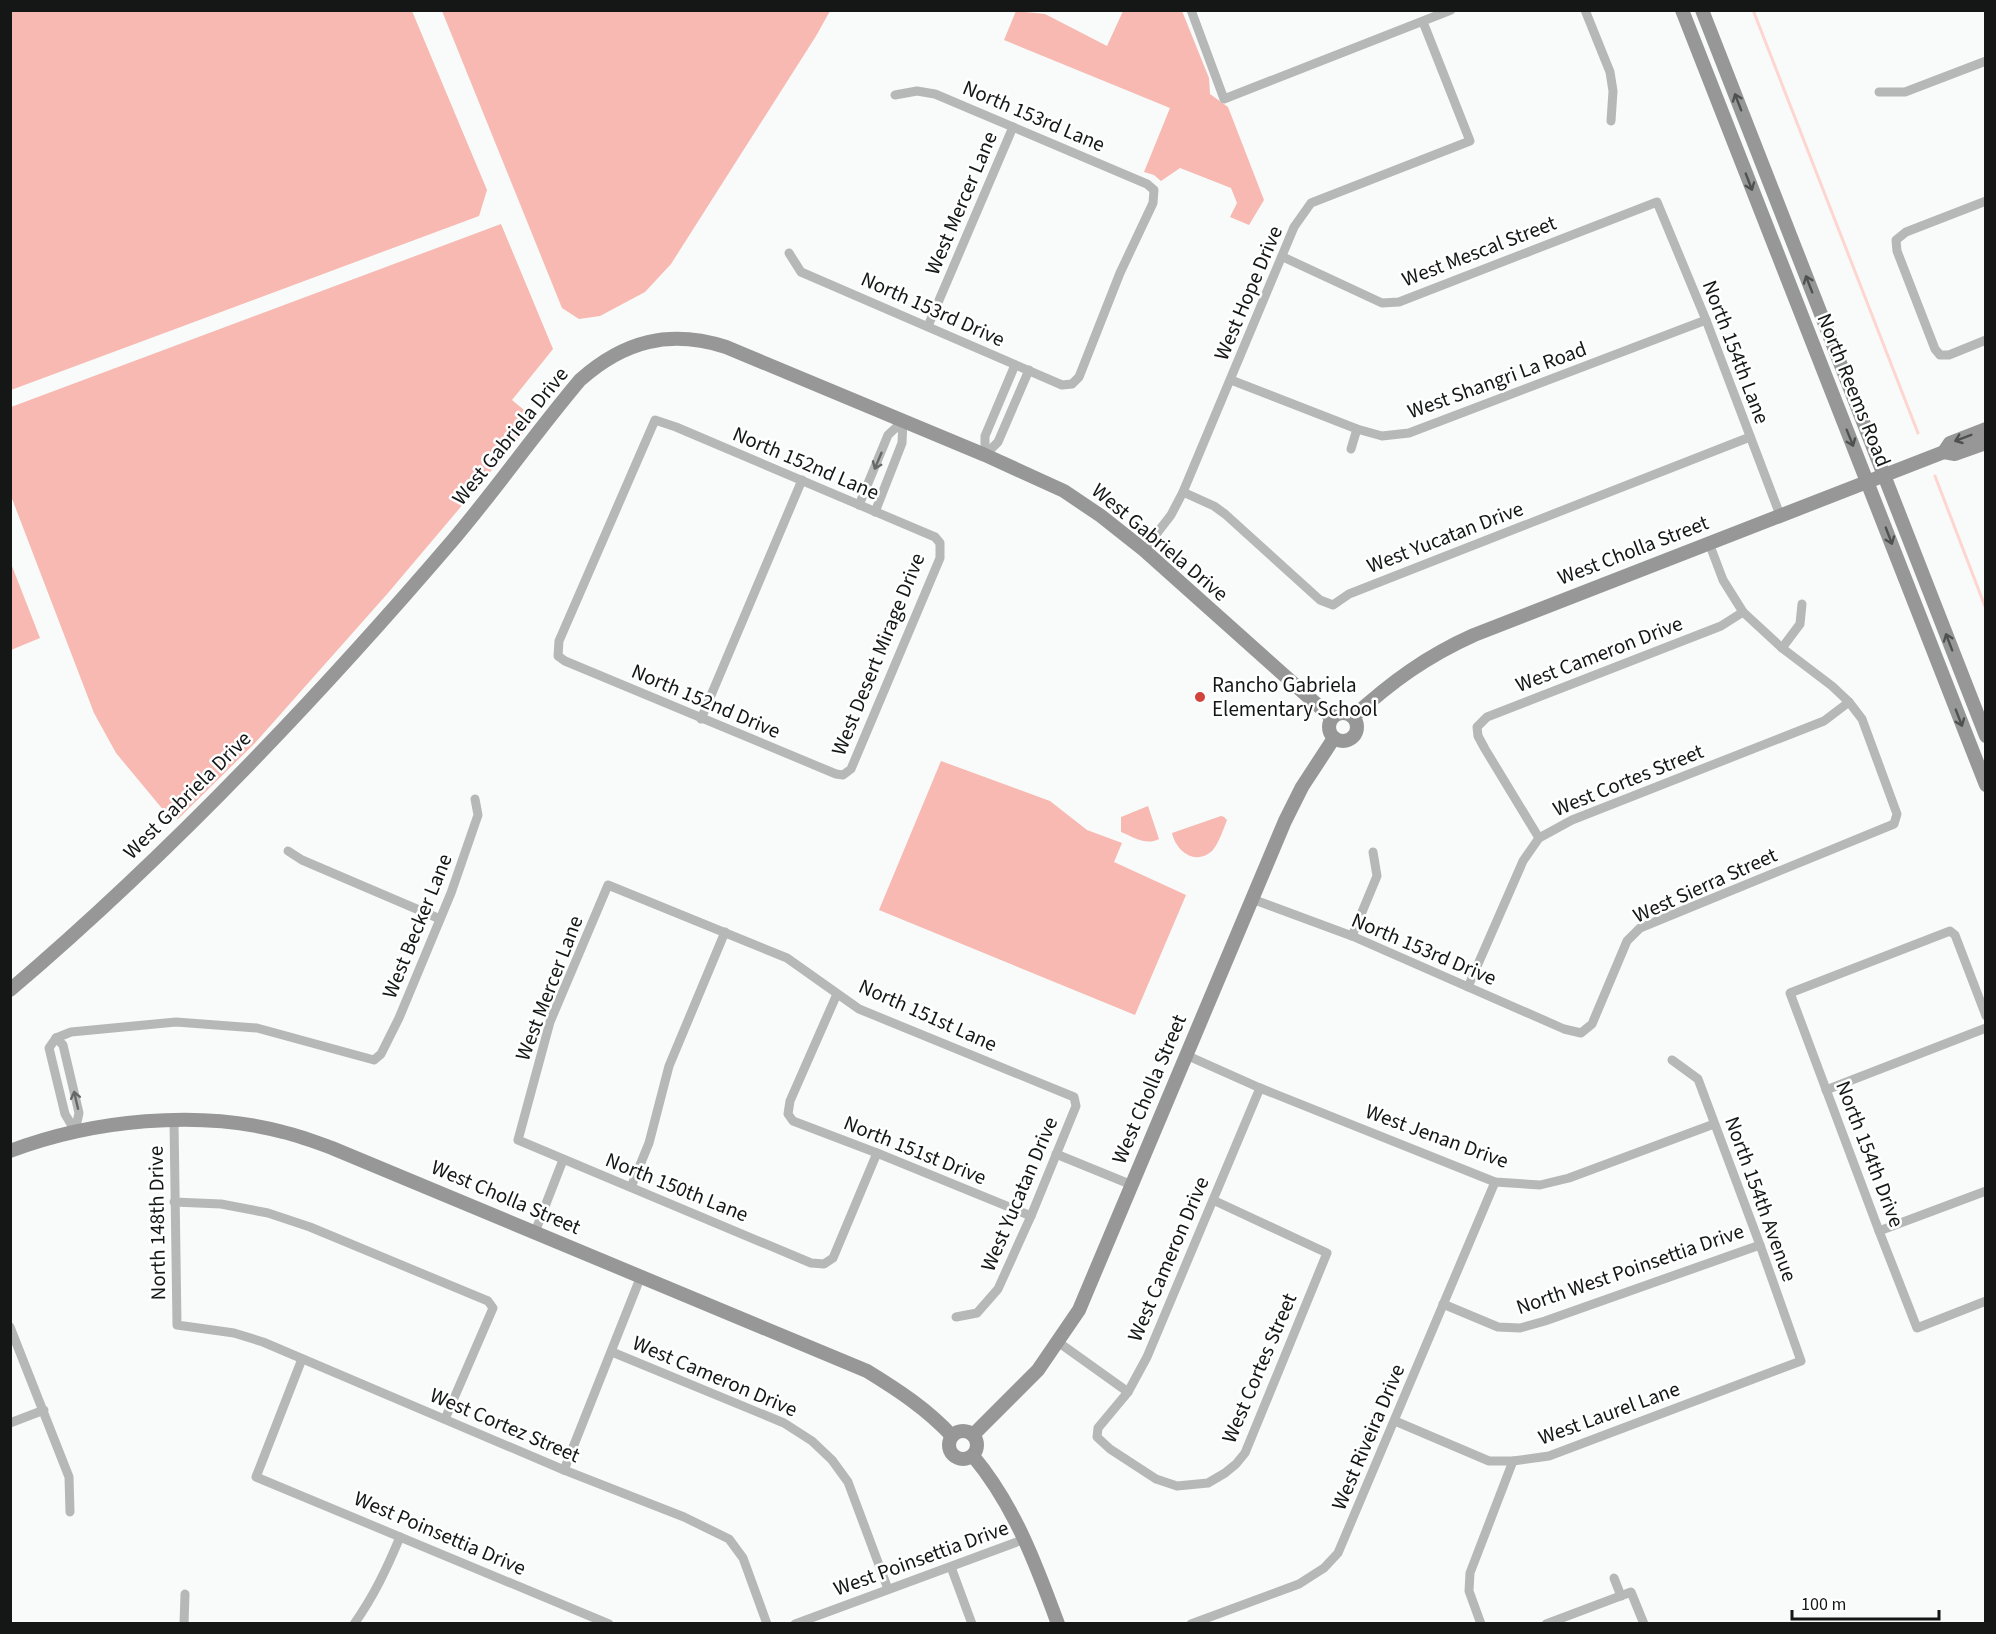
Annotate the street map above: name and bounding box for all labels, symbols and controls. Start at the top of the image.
street label: North 153rd Lane [958,73,1110,159]
one-way arrow [1732,93,1743,112]
street label: West Mercer Lane [917,127,1005,279]
one-way arrow [1745,172,1756,191]
street label: West Mescal Street [1397,208,1561,294]
street label: West Hope Drive [1206,221,1290,365]
street label: North 153rd Drive [856,264,1010,354]
one-way arrow [1803,275,1814,293]
street label: North 154th Lane [1695,276,1777,428]
street label: North Reems Road [1810,309,1898,471]
street label: West Shangri La Road [1403,334,1591,426]
street label: West Gabriela Drive [445,360,575,512]
street label: North 152nd Lane [728,419,884,507]
one-way arrow [1845,429,1856,447]
one-way arrow [1954,433,1972,444]
one-way arrow [872,451,883,469]
street label: West Gabriela Drive [1085,476,1235,608]
street label: West Yucatan Drive [1362,493,1528,581]
street label: West Cholla Street [1553,507,1713,593]
one-way arrow [1884,526,1895,545]
street label: West Desert Mirage Drive [824,548,932,760]
street label: West Cameron Drive [1511,608,1687,700]
one-way arrow [1943,633,1954,652]
street label: North 152nd Drive [627,656,785,746]
place label: Rancho Gabriela Elementary School [1212,670,1378,724]
marker: Rancho Gabriela Elementary School [1193,690,1207,704]
one-way arrow [1955,708,1966,727]
street label: West Gabriela Drive [116,724,258,866]
street label: West Cortes Street [1548,736,1708,824]
street label: West Sierra Street [1628,840,1782,930]
street label: West Becker Lane [374,849,460,1003]
street label: North 153rd Drive [1347,905,1501,993]
street label: West Mercer Lane [508,911,590,1065]
street label: North 151st Lane [854,971,1002,1059]
street label: West Cholla Street [1104,1010,1194,1168]
street label: North 154th Drive [1828,1076,1912,1232]
one-way arrow [70,1091,81,1111]
street label: West Jenan Drive [1361,1096,1513,1176]
street label: North 151st Drive [839,1108,991,1192]
street label: West Yucatan Drive [973,1112,1065,1276]
street label: North 154th Avenue [1717,1112,1805,1286]
street label: North 148th Drive [141,1145,173,1301]
street label: North 150th Lane [601,1145,753,1229]
street label: West Cholla Street [427,1152,585,1242]
street label: West Cameron Drive [1120,1172,1216,1346]
street label: North West Poinsettia Drive [1512,1216,1748,1322]
street label: West Cortes Street [1214,1288,1304,1448]
street label: West Cameron Drive [628,1328,802,1424]
street label: West Riveira Drive [1324,1359,1412,1515]
street label: West Laurel Lane [1534,1373,1684,1453]
street label: West Cortez Street [425,1380,585,1470]
street label: West Poinsettia Drive [349,1483,531,1583]
street label: West Poinsettia Drive [829,1512,1013,1604]
scale bar [1792,1583,1939,1621]
text: 100 m [1801,1592,1846,1617]

